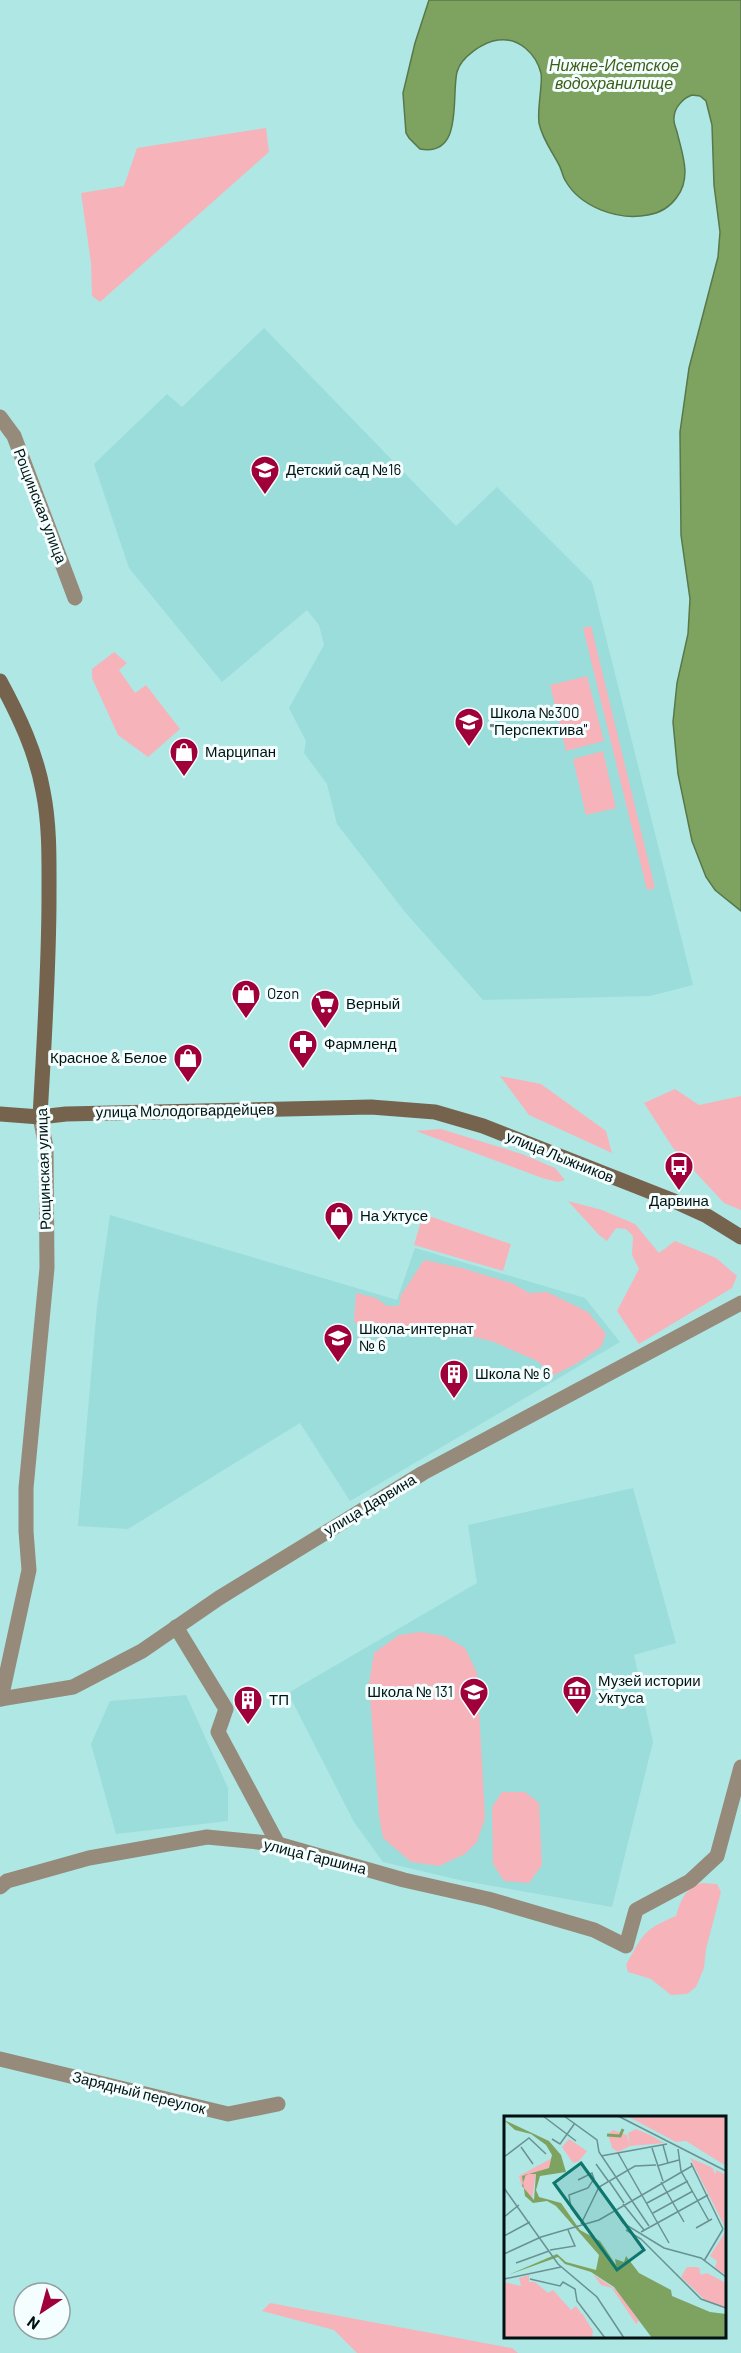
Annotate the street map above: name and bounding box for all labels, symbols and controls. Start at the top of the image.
water label: Нижне-Исетское водохранилище [549,55,679,92]
street label: Рощинская улица [11,446,71,566]
school or university icon: Детский сад №16 [249,454,281,496]
place label: Детский сад №16 [286,460,401,478]
place label: Школа №300 "Перспектива" [490,703,587,738]
school or university icon: Школа №300 "Перспектива" [453,706,485,748]
shop icon: Марципан [168,736,200,778]
place label: Марципан [205,742,276,760]
shop icon: Ozon [230,978,262,1020]
place label: Ozon [267,984,299,1002]
supermarket icon: Верный [309,988,341,1030]
place label: Верный [346,994,400,1012]
pharmacy icon: Фармленд [287,1028,319,1070]
place label: Фармленд [324,1034,397,1052]
shop icon: Красное & Белое [172,1042,204,1084]
place label: Красное & Белое [50,1048,167,1066]
street label: улица Молодогвардейцев [95,1099,275,1121]
street label: Рощинская улица [32,1107,54,1230]
street label: улица Лыжников [504,1126,617,1186]
bus stop icon: Дарвина [663,1150,695,1192]
place label: Дарвина [649,1191,710,1209]
shop icon: На Уктусе [323,1200,355,1242]
place label: На Уктусе [360,1206,428,1224]
place label: Школа-интернат № 6 [359,1319,474,1354]
school or university icon: Школа-интернат № 6 [322,1322,354,1364]
building icon: Школа № 6 [438,1358,470,1400]
place label: Школа № 6 [475,1364,550,1382]
street label: улица Дарвина [320,1469,419,1539]
place label: Музей истории Уктуса [598,1671,701,1706]
museum icon: Музей истории Уктуса [561,1674,593,1716]
school or university icon: Школа № 131 [458,1676,490,1718]
place label: Школа № 131 [367,1682,453,1700]
building icon: ТП [232,1684,264,1726]
place label: ТП [269,1690,289,1708]
street label: улица Гаршина [262,1835,369,1878]
street label: Зарядный переулок [71,2067,208,2117]
inset map [504,2116,726,2338]
north arrow [12,2281,72,2341]
text: N [23,2313,43,2334]

